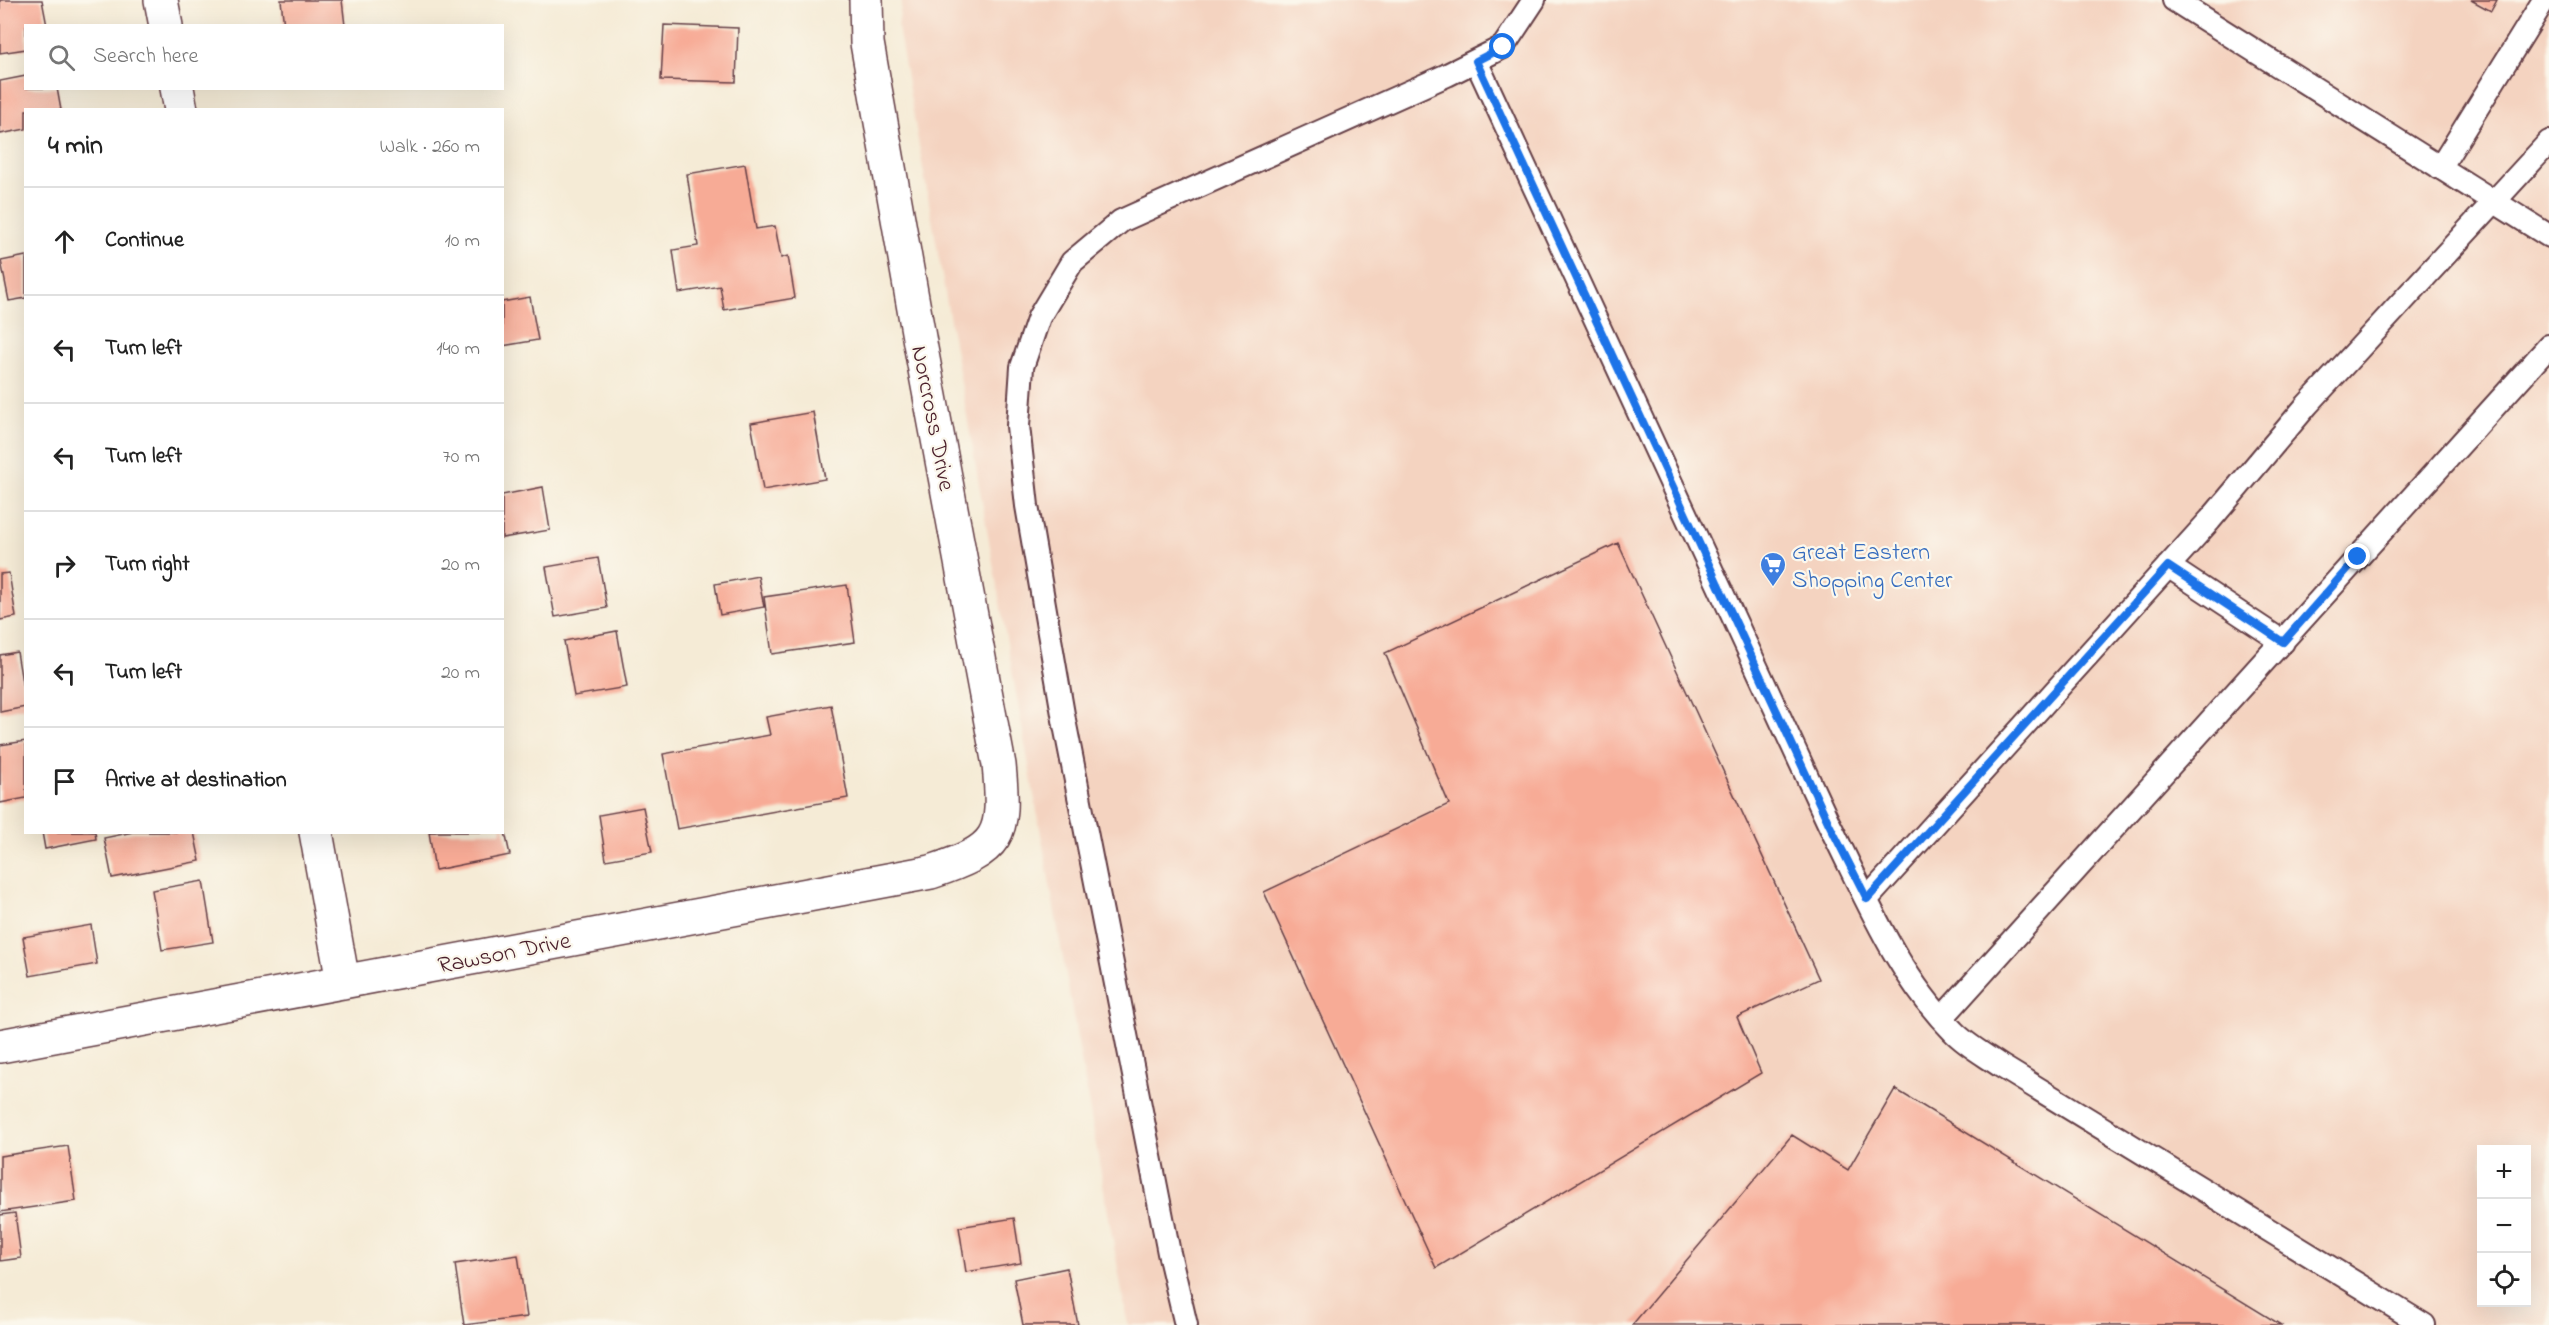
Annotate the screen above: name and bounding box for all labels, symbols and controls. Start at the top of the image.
search box [24,24,504,90]
route start [1489,33,1515,59]
icon: search [45,41,78,74]
text: Search here [93,41,198,73]
text: 4 min [48,128,103,166]
text: Walk · 260 m [379,133,480,162]
icon: ahead [48,225,81,258]
text: Continue [105,225,184,257]
text: 10 m [444,227,480,256]
icon: left [48,333,81,366]
text: Turn left [105,333,182,365]
text: 140 m [436,335,480,364]
street label: Norcross Drive [900,343,963,494]
icon: left [48,441,81,474]
text: Turn left [105,441,182,473]
text: 70 m [443,443,480,472]
place label: Great Eastern Shopping Center [1792,536,1953,599]
route end [2344,543,2370,569]
icon: right [48,549,81,582]
text: Turn right [105,549,190,581]
supermarket icon: Great Eastern Shopping Center [1758,550,1788,588]
text: 20 m [441,551,480,580]
icon: left [48,657,81,690]
text: Turn left [105,657,182,689]
text: 20 m [441,659,480,688]
icon: arrive [48,765,81,798]
text: Arrive at destination [105,765,287,797]
street label: Rawson Drive [435,924,574,984]
map controls [2477,1145,2531,1307]
button: + [2477,1145,2531,1199]
button: − [2477,1199,2531,1253]
button: locate [2477,1253,2531,1307]

